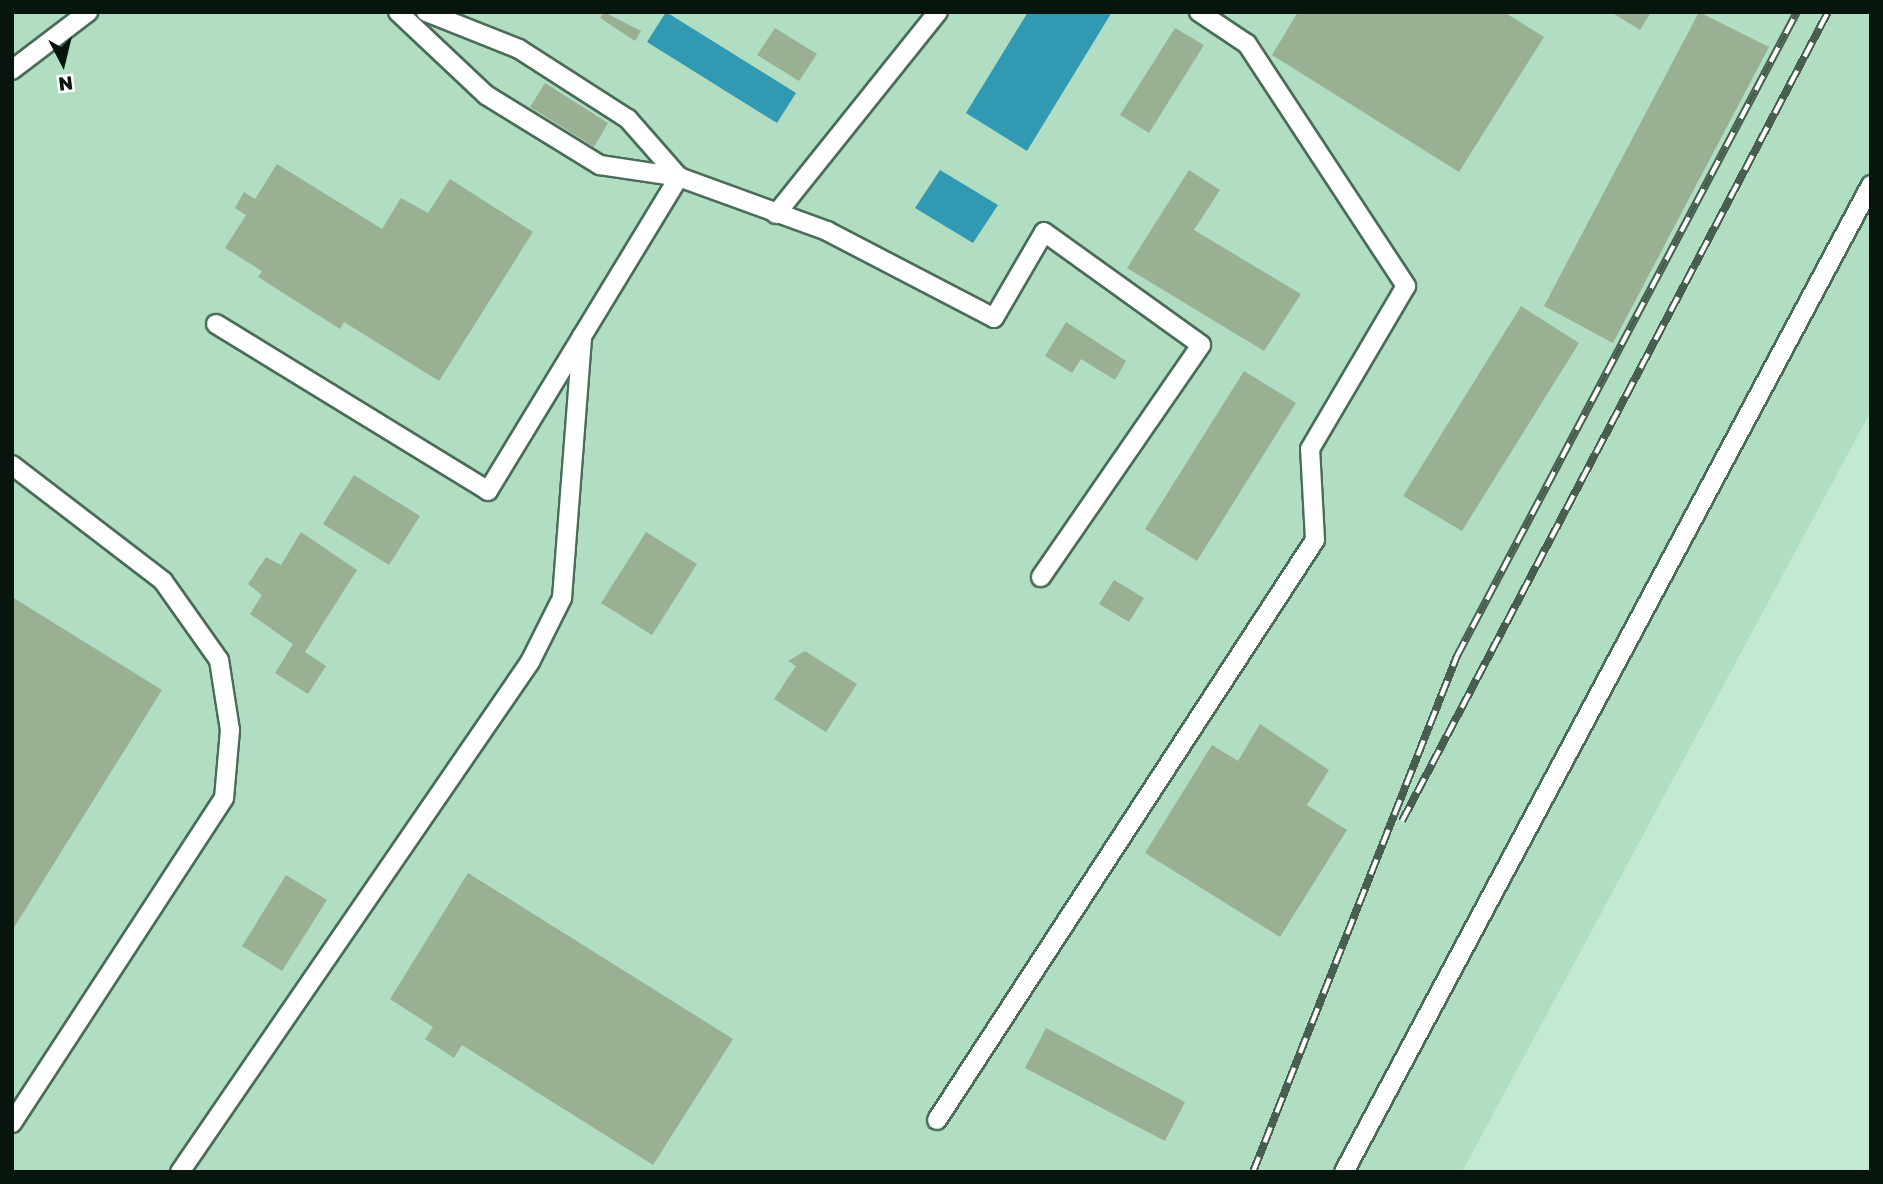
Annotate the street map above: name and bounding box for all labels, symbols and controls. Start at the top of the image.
north arrow [28,28,98,98]
text: N [57,72,74,97]

